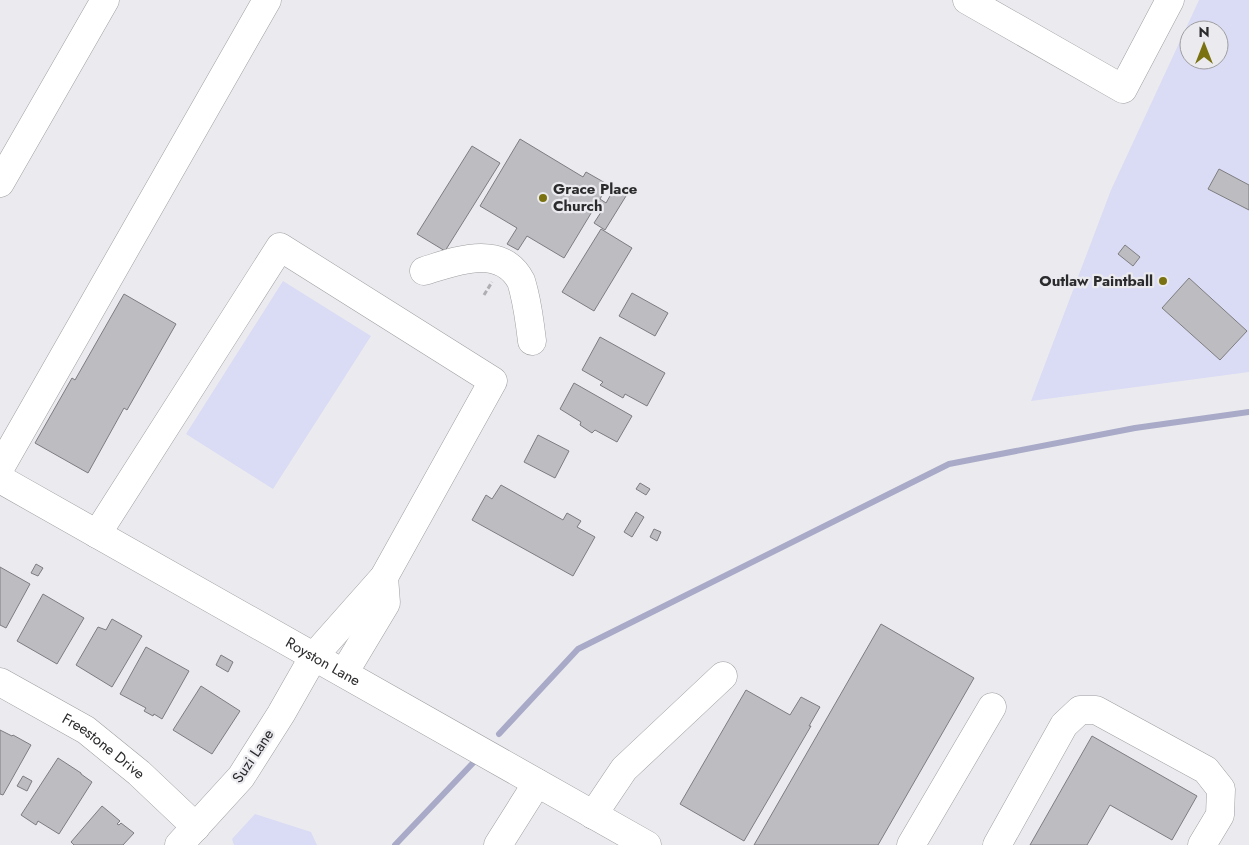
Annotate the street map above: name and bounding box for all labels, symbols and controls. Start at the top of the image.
north arrow [1179,20,1229,70]
text: N [1198,22,1210,42]
place label: Grace Place Church [553,178,638,217]
marker: Grace Place Church [537,192,549,204]
place label: Outlaw Paintball [1039,270,1153,292]
marker: Outlaw Paintball [1157,275,1169,287]
street label: Royston Lane [281,632,365,692]
street label: Freestone Drive [58,708,150,784]
street label: Suzi Lane [227,724,279,787]

